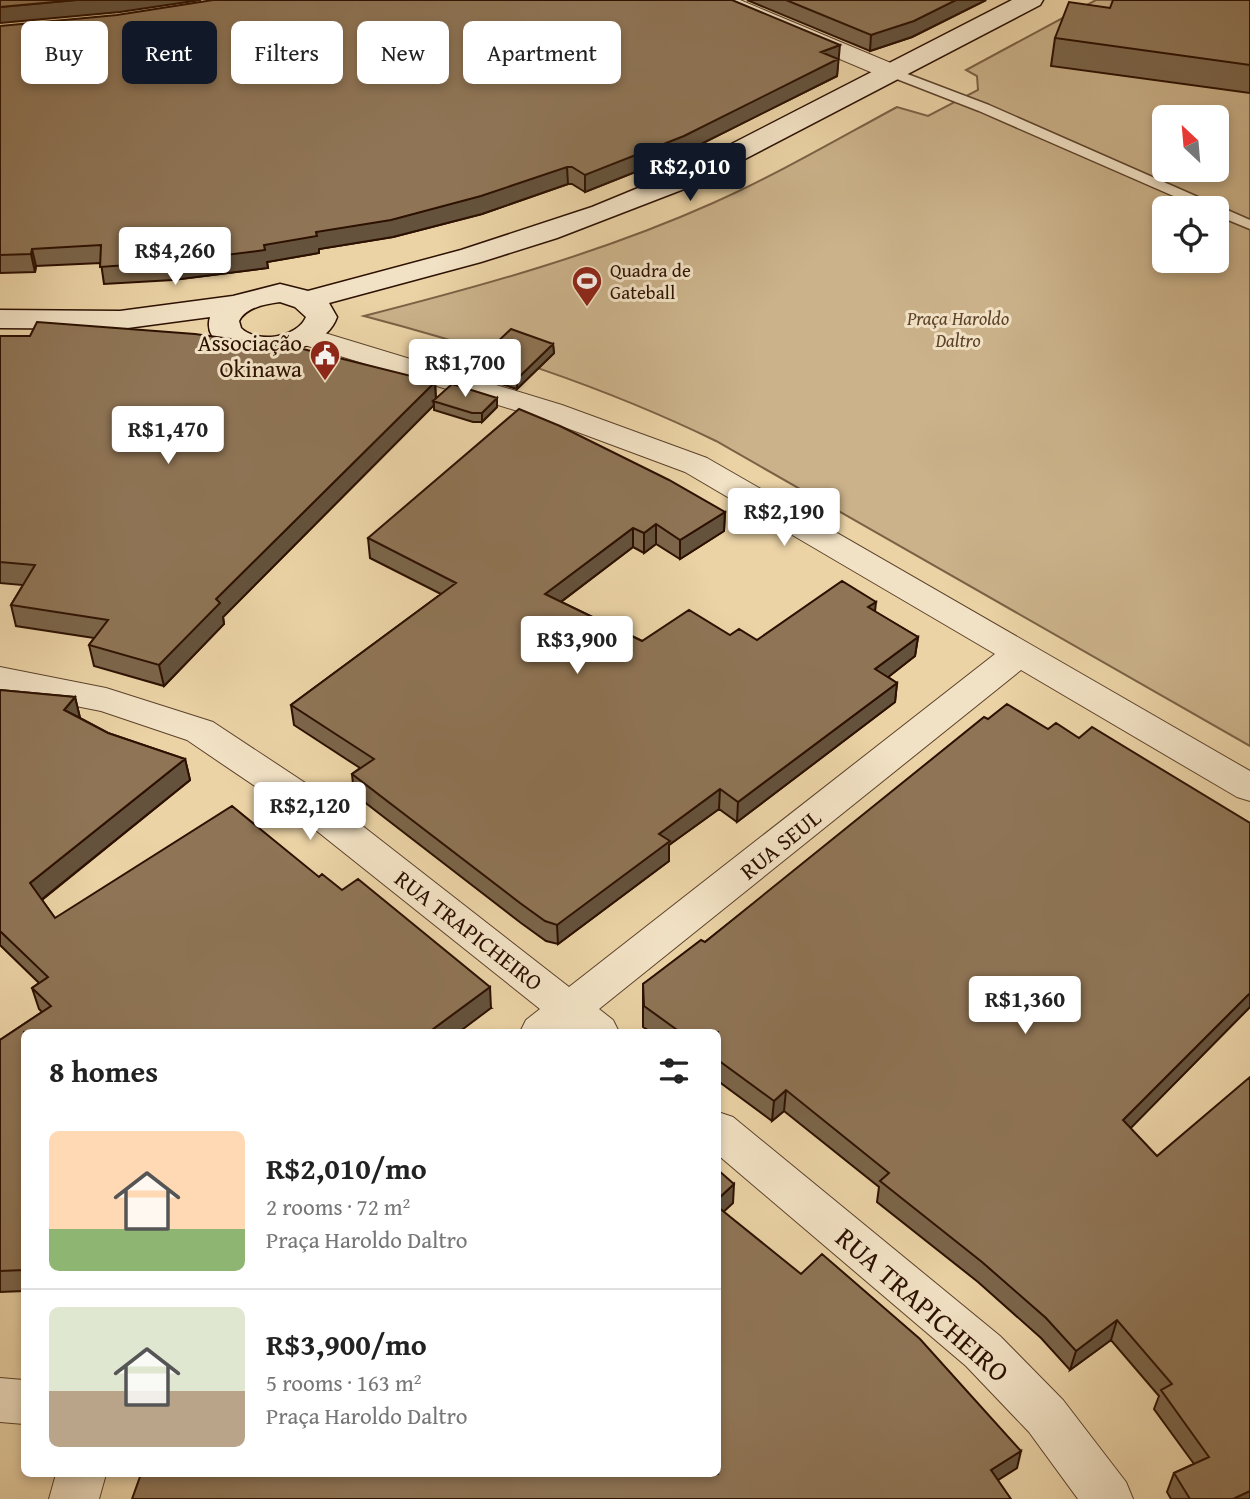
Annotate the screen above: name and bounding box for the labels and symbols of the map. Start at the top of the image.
north arrow [1152,105,1228,182]
pin: R$2,010 [625,144,755,203]
pin: R$4,260 [110,228,240,287]
place label: Quadra de Gateball [610,256,691,306]
sports icon: Quadra de Gateball [570,264,604,308]
park label: Praça Haroldo Daltro [906,304,1009,354]
place label: Associação Okinawa [198,326,302,385]
public building icon: Associação Okinawa [308,338,342,382]
pin: R$1,700 [400,340,530,399]
pin: R$1,470 [103,406,233,466]
pin: R$2,190 [719,489,849,548]
pin: R$3,900 [512,616,642,676]
pin: R$2,120 [245,782,375,842]
street label: RUA SEUL [733,801,827,887]
street label: RUA TRAPICHEIRO [388,862,550,998]
pin: R$1,360 [960,976,1090,1036]
street label: RUA TRAPICHEIRO [827,1217,1019,1391]

